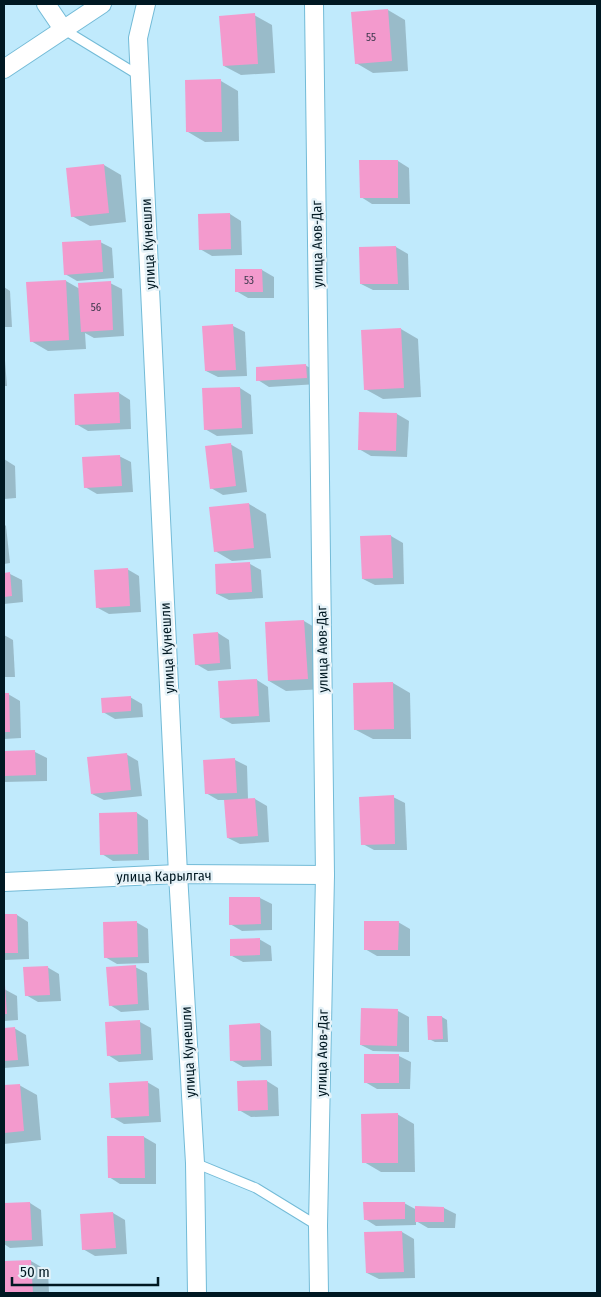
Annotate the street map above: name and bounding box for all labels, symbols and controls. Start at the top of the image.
house number: 55 [366,31,376,44]
street label: улица Кунешли [138,198,159,290]
street label: улица Аюв-Даг [308,200,327,288]
house number: 53 [244,274,254,287]
house number: 56 [91,301,102,314]
street label: улица Кунешли [157,602,178,694]
street label: улица Аюв-Даг [313,605,332,693]
street label: улица Карылгач [116,867,212,886]
street label: улица Кунешли [178,1006,199,1098]
street label: улица Аюв-Даг [313,1009,332,1097]
scale bar [12,1254,159,1286]
text: 50 m [20,1263,50,1281]

